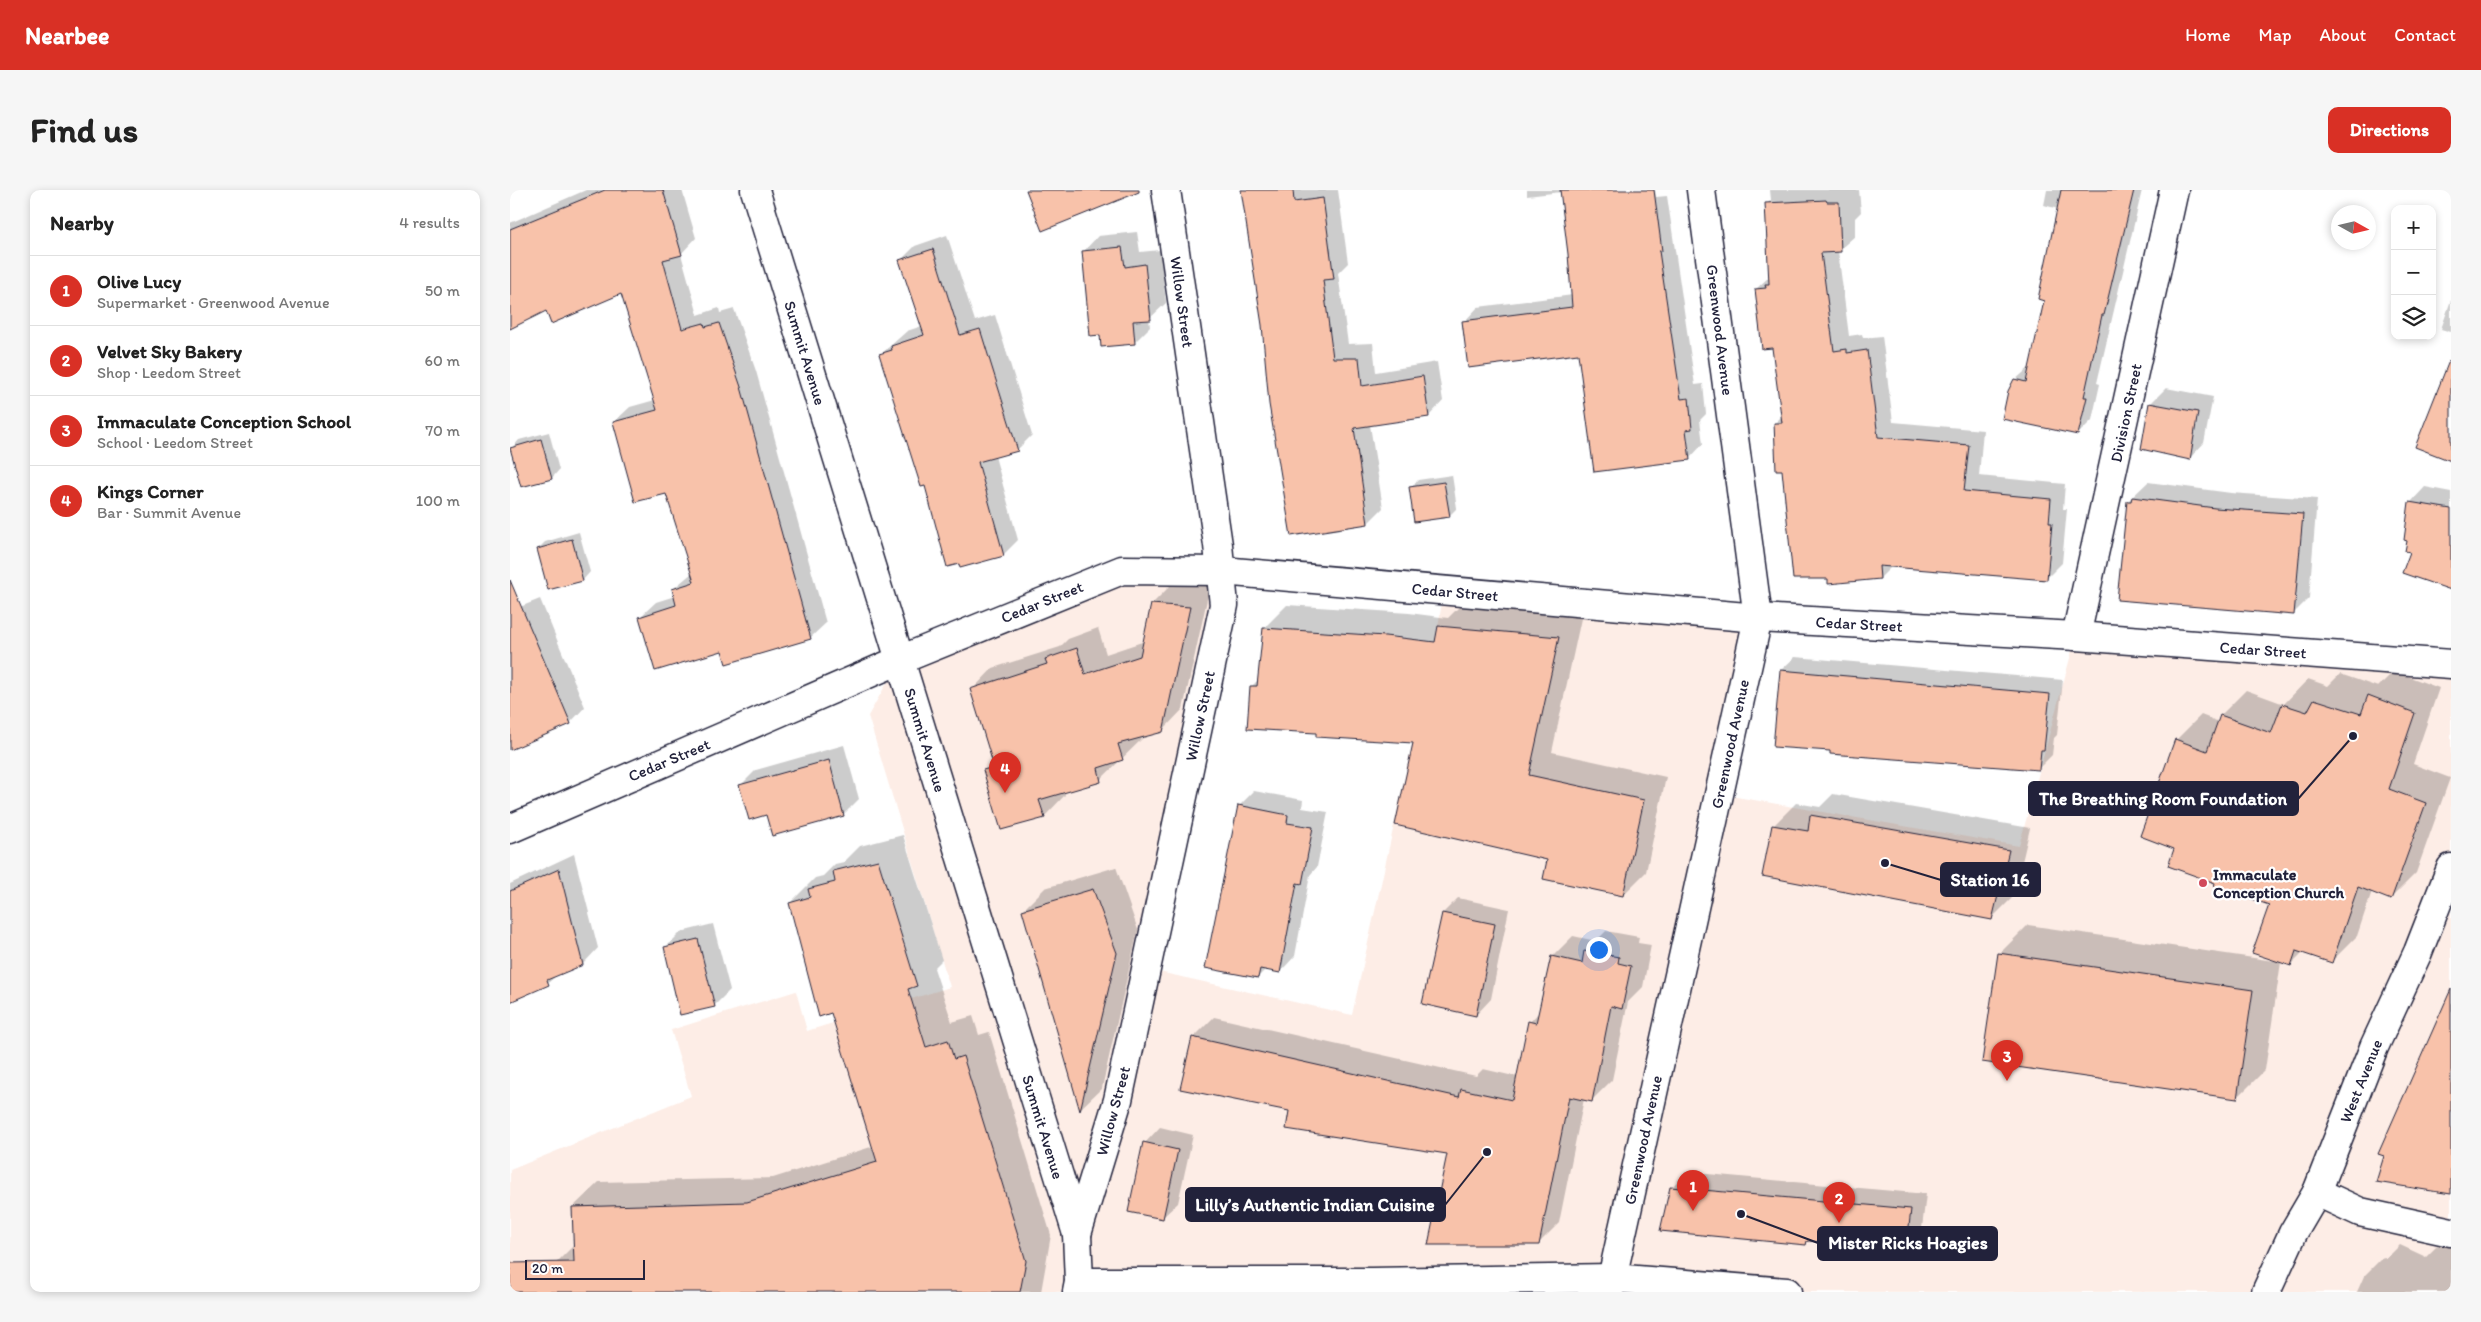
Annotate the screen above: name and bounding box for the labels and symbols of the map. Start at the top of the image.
north arrow [2331,205,2376,250]
street label: Willow Street [1166,255,1198,349]
street label: Greenwood Avenue [1703,264,1737,396]
street label: Summit Avenue [780,299,830,407]
street label: Division Street [2106,362,2146,464]
street label: Cedar Street [998,577,1086,627]
street label: Cedar Street [1411,579,1499,605]
street label: Cedar Street [1815,612,1903,636]
street label: Cedar Street [2219,637,2307,663]
street label: Willow Street [1181,669,1219,763]
street label: Greenwood Avenue [1707,678,1753,810]
street label: Summit Avenue [900,686,950,794]
street label: Cedar Street [625,734,713,786]
pin: 4 [989,752,1021,793]
callout: The Breathing Room Foundation [2029,782,2298,815]
text: The Breathing Room Foundation [2038,788,2287,810]
callout: Station 16 [1941,863,2040,896]
place label: Immaculate Conception Church [2213,865,2344,903]
text: Station 16 [1951,869,2030,891]
marker: Immaculate Conception Church [2197,877,2209,889]
your location [1586,937,1612,963]
street label: West Avenue [2336,1037,2386,1125]
pin: 3 [1991,1040,2023,1081]
street label: Willow Street [1092,1064,1134,1158]
street label: Summit Avenue [1018,1073,1068,1181]
street label: Greenwood Avenue [1620,1074,1666,1206]
pin: 1 [1677,1170,1709,1211]
pin: 2 [1823,1182,1855,1223]
callout: Lilly’s Authentic Indian Cuisine [1186,1188,1445,1221]
text: Lilly’s Authentic Indian Cuisine [1195,1194,1435,1216]
callout: Mister Ricks Hoagies [1818,1227,1997,1260]
text: Mister Ricks Hoagies [1828,1232,1988,1254]
scale bar [525,1257,645,1280]

